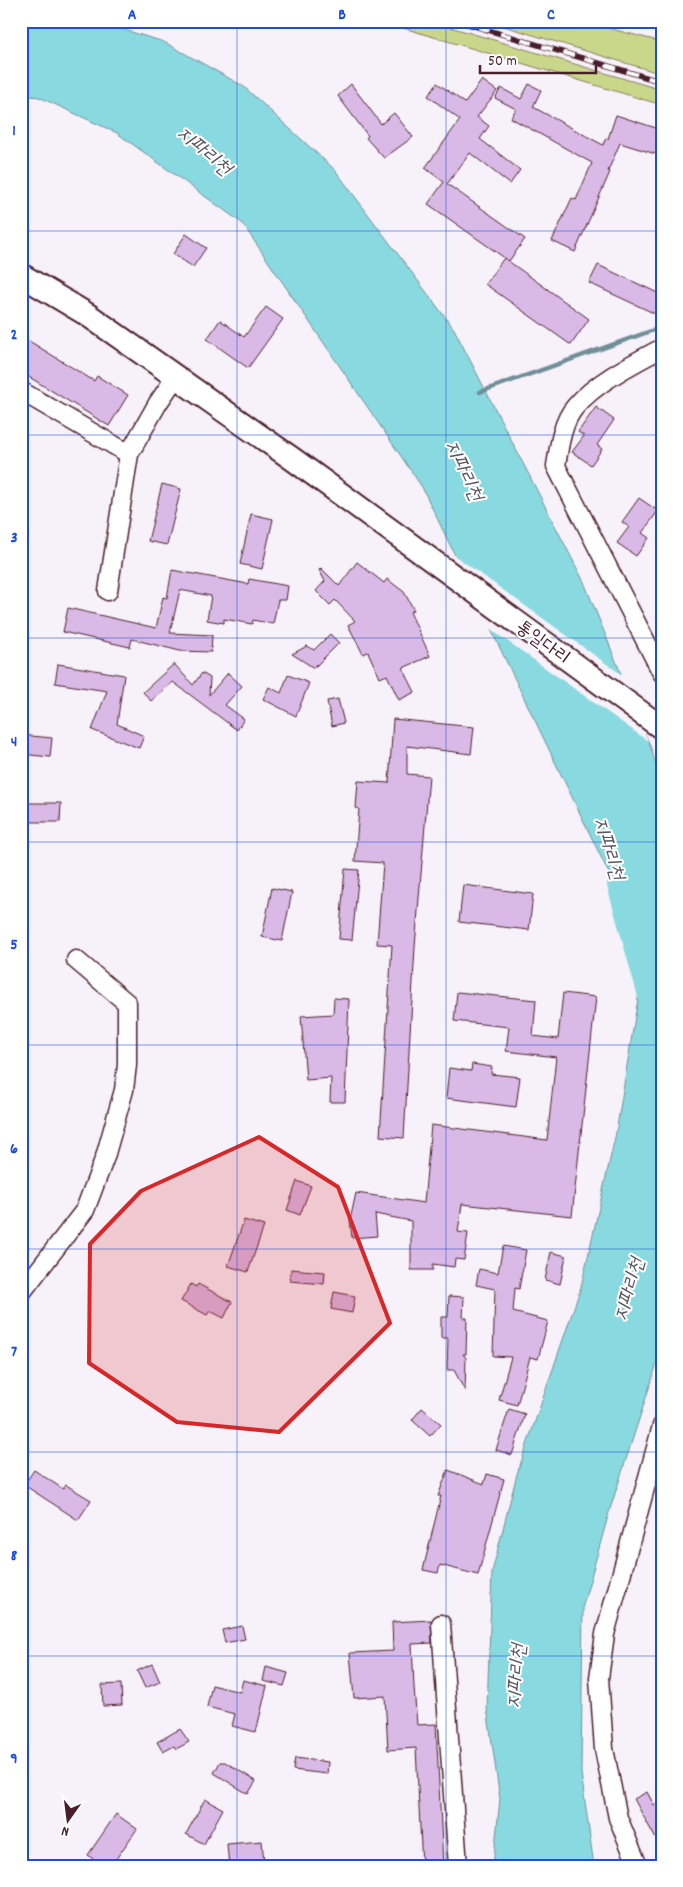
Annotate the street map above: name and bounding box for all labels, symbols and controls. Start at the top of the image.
text: A [128,4,137,27]
text: B [338,4,346,27]
text: C [547,4,555,27]
scale bar [480,42,597,74]
text: 50 m [488,51,517,73]
text: 1 [12,120,16,143]
water label: 지파리천 [169,121,238,185]
text: 2 [11,324,18,347]
water label: 지파리천 [436,436,489,508]
text: 3 [10,527,18,550]
street label: 통일다리 [509,615,575,673]
text: 4 [11,731,17,754]
water label: 지파리천 [584,814,630,886]
text: 5 [10,934,18,957]
text: 6 [10,1138,18,1161]
water label: 지파리천 [609,1253,654,1325]
text: 7 [11,1341,17,1364]
text: 8 [11,1545,18,1568]
water label: 지파리천 [501,1641,535,1710]
text: 9 [10,1748,18,1771]
north arrow [42,1794,92,1844]
text: N [59,1820,71,1841]

